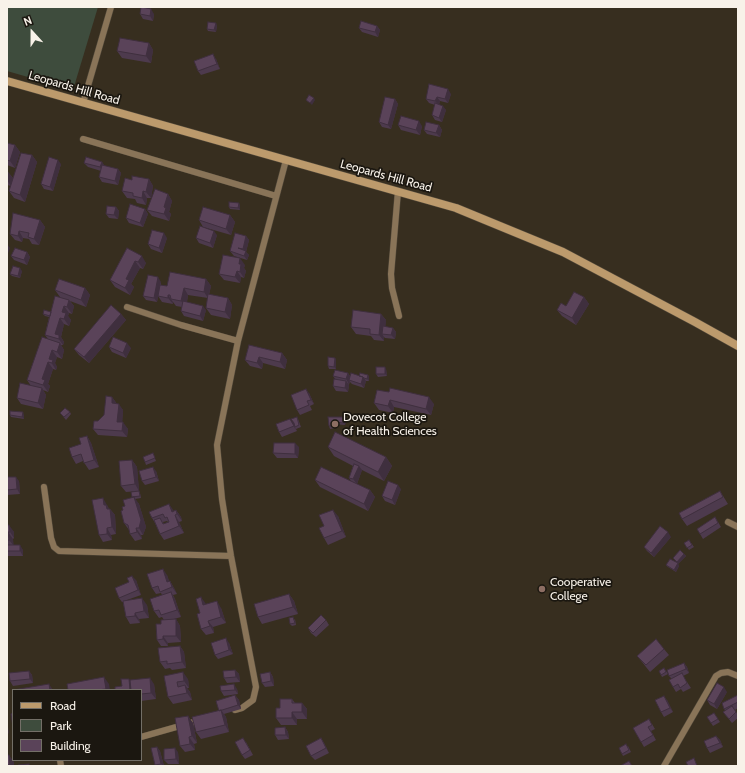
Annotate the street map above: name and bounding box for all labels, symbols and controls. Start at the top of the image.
north arrow [12,12,52,52]
text: N [22,13,34,29]
street label: Leopards Hill Road [27,68,121,108]
street label: Leopards Hill Road [339,157,433,195]
place label: Dovecot College of Health Sciences [343,410,437,438]
marker: Dovecot College of Health Sciences [330,419,340,429]
place label: Cooperative College [550,575,611,603]
marker: Cooperative College [537,584,547,594]
legend [12,689,142,761]
text: Road [50,698,76,713]
text: Park [50,718,72,733]
text: Building [50,738,91,753]

